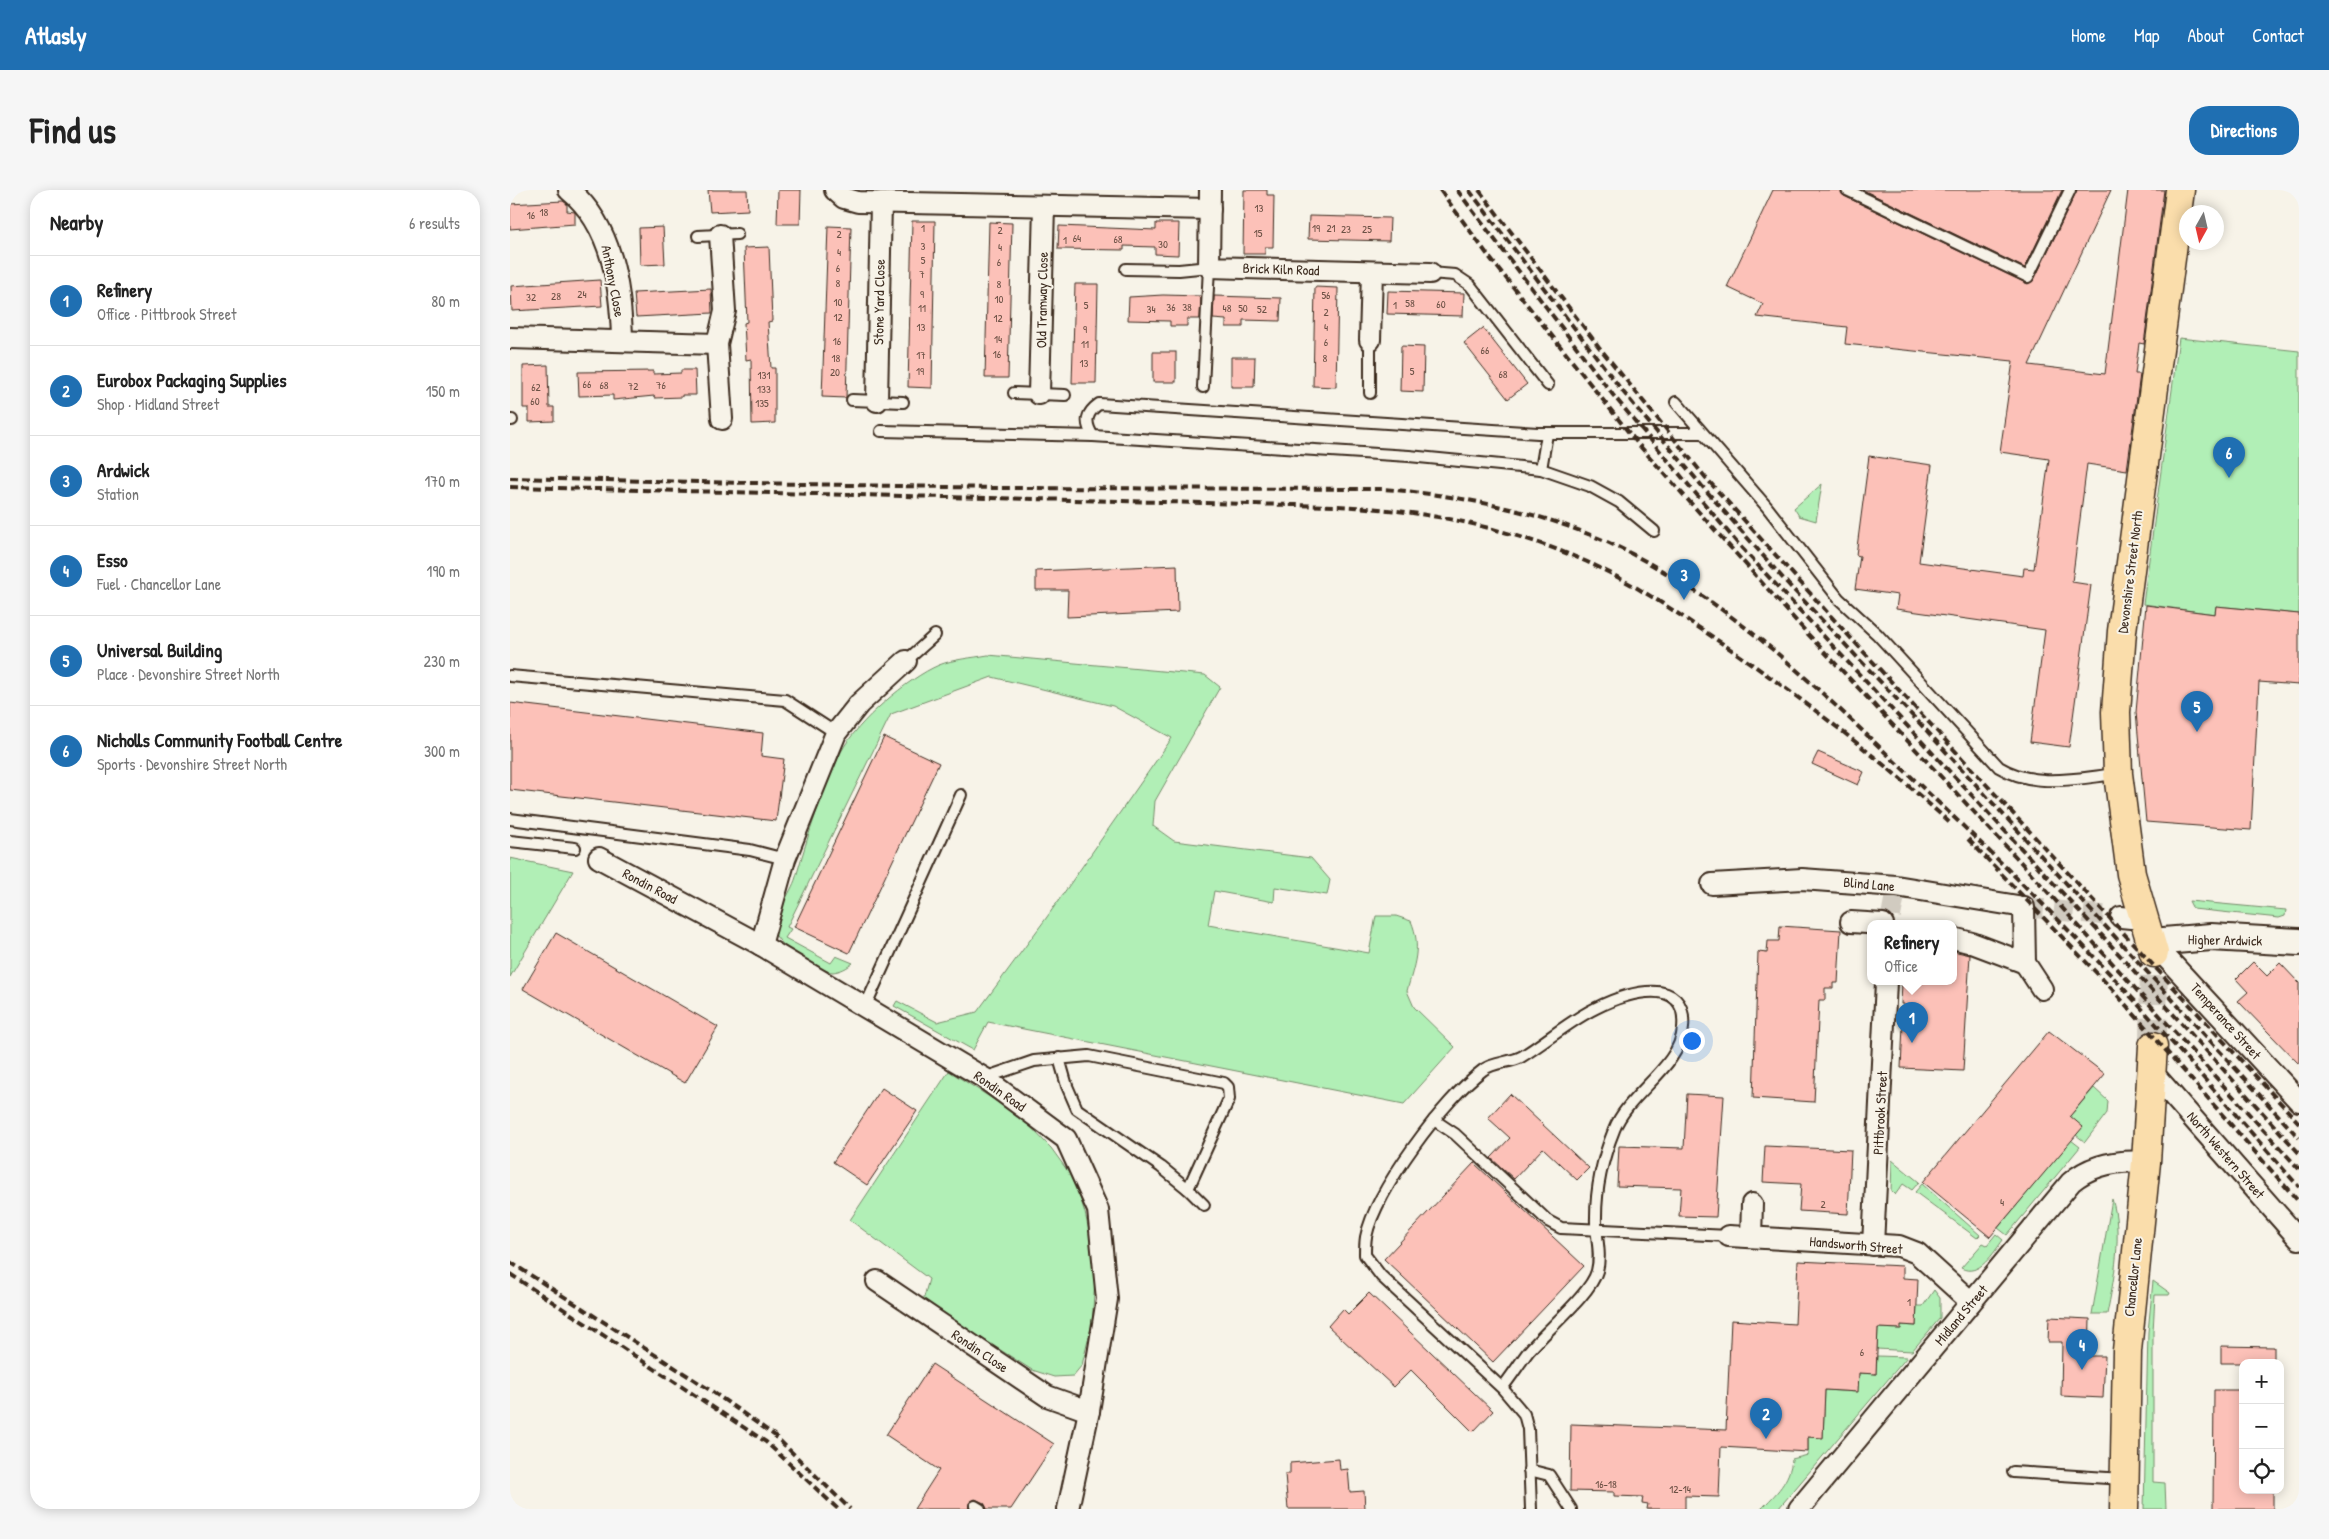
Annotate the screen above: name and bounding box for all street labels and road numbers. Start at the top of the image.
street label: Anthony Close [596,243,630,319]
street label: Old Tramway Close [1031,251,1053,348]
street label: Brick Kiln Road [1242,258,1320,279]
street label: Stone Yard Close [868,259,889,345]
street label: Devonshire Street North [2113,509,2146,634]
street label: Rondin Road [620,863,681,908]
street label: Blind Lane [1843,872,1896,895]
street label: Higher Ardwick [2188,929,2263,951]
street label: Temperance Street [2186,978,2266,1064]
street label: Rondin Road [971,1066,1031,1116]
street label: Pittbrook Street [1868,1071,1891,1155]
street label: North Western Street [2183,1107,2270,1203]
street label: Handsworth Street [1809,1231,1903,1258]
street label: Chancellor Lane [2119,1236,2146,1317]
street label: Midland Street [1930,1280,1992,1349]
street label: Rondin Close [948,1325,1013,1377]

